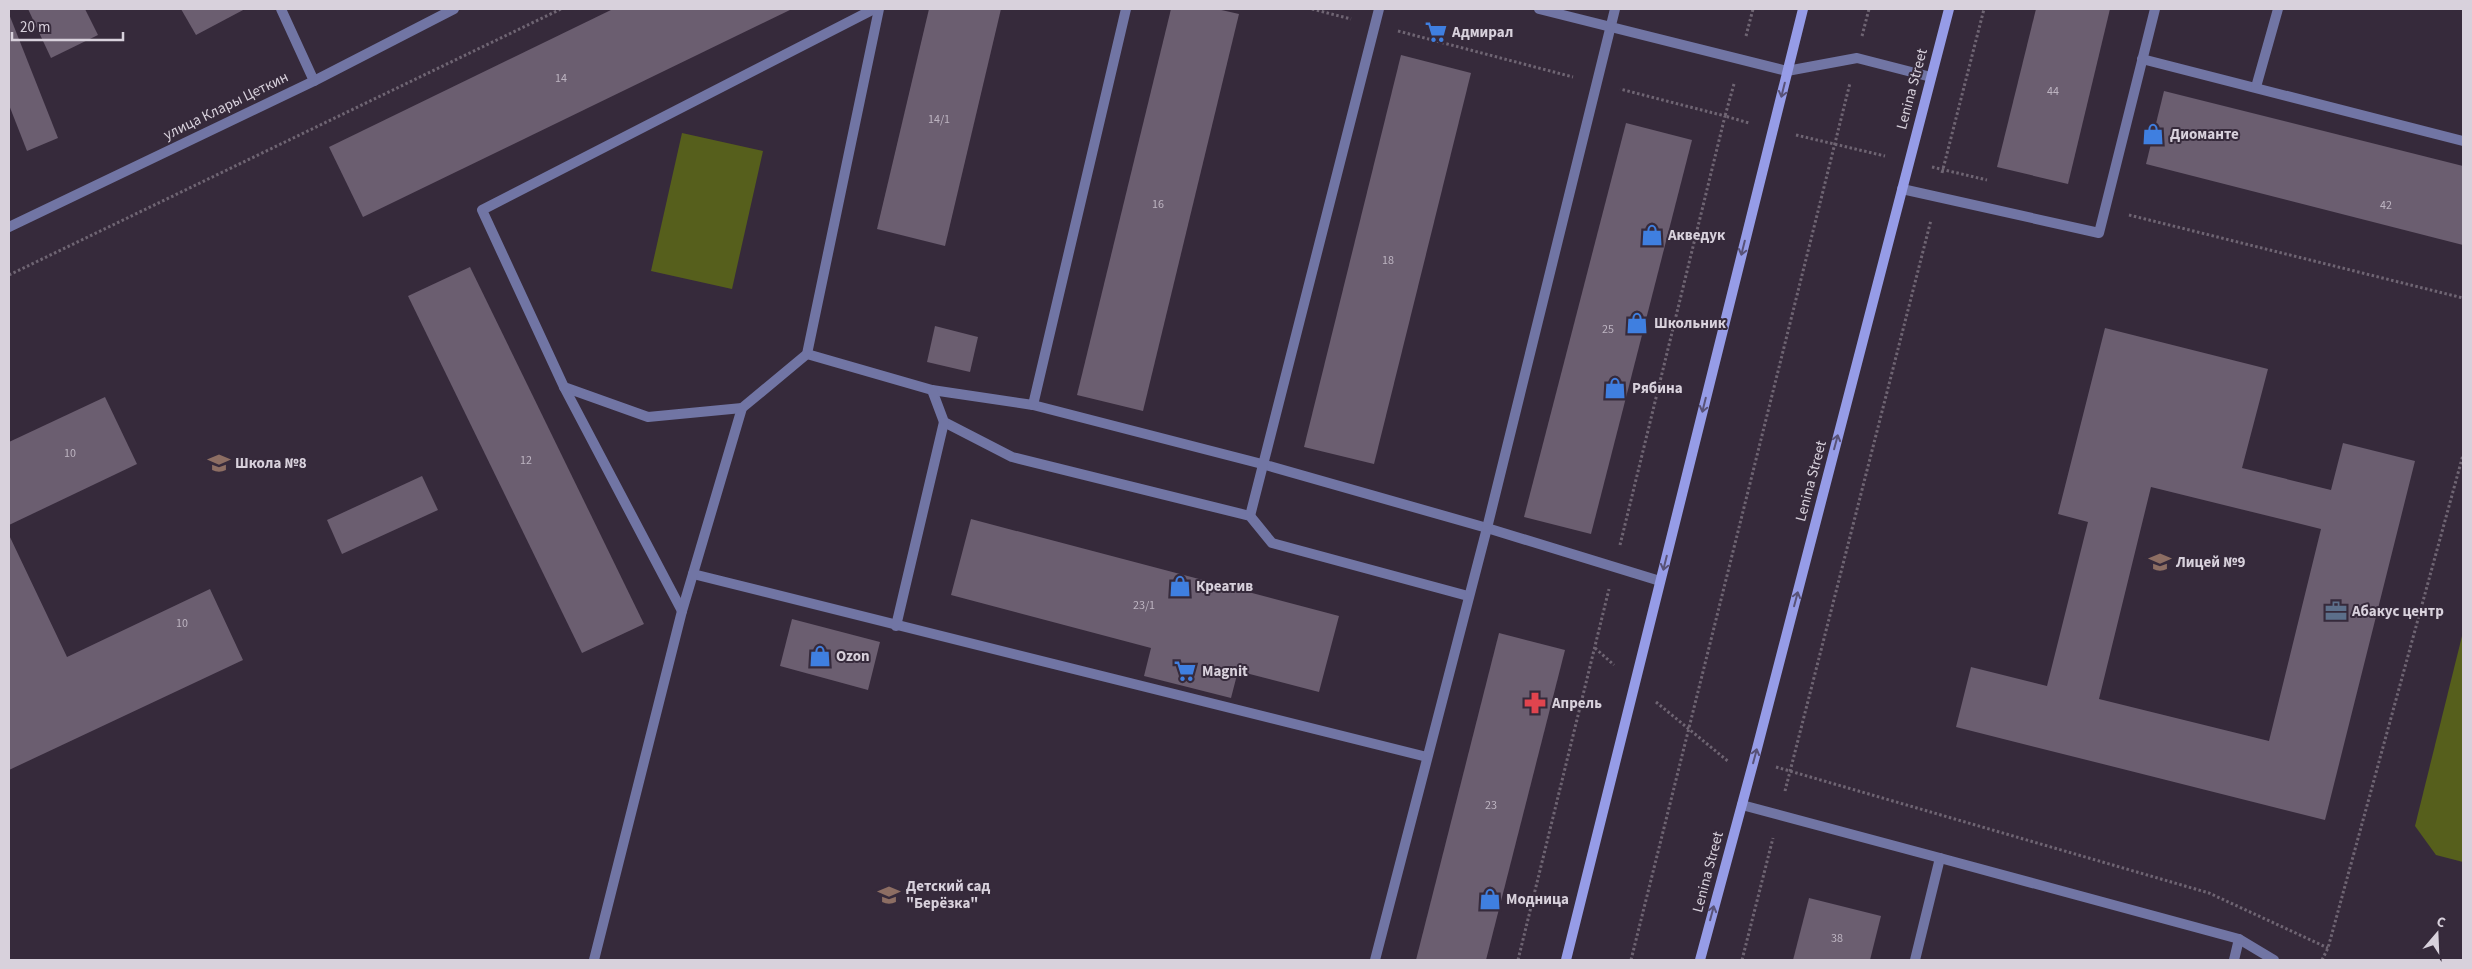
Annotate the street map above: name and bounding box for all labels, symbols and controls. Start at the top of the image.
scale bar [12,10,124,42]
text: 20 m [20,17,50,38]
supermarket icon: Адмирал [1423,19,1449,45]
place label: Адмирал [1451,22,1513,43]
street label: Lenina Street [1891,46,1933,132]
street label: улица Клары Цеткин [160,67,292,145]
house number: 14 [555,70,567,87]
one-way arrow [1777,82,1787,98]
house number: 44 [2047,83,2059,100]
house number: 14/1 [928,111,950,128]
shop icon: Диоманте [2140,121,2166,147]
place label: Диоманте [2170,124,2239,145]
house number: 16 [1152,196,1164,213]
house number: 42 [2380,197,2392,214]
shop icon: Акведук [1639,222,1665,248]
place label: Акведук [1667,225,1726,246]
one-way arrow [1738,239,1747,255]
house number: 18 [1382,252,1394,269]
shop icon: Школьник [1624,310,1650,336]
place label: Школьник [1654,313,1727,334]
house number: 25 [1602,321,1614,338]
shop icon: Рябина [1602,375,1628,401]
place label: Рябина [1632,378,1683,399]
one-way arrow [1699,397,1708,413]
one-way arrow [1832,434,1842,450]
street label: Lenina Street [1790,438,1832,524]
house number: 10 [64,445,76,462]
school or university icon: Школа №8 [206,450,232,476]
house number: 12 [520,452,532,469]
place label: Школа №8 [235,453,307,474]
school or university icon: Лицей №9 [2147,549,2173,575]
place label: Лицей №9 [2175,552,2246,573]
one-way arrow [1660,555,1669,571]
shop icon: Креатив [1167,573,1193,599]
place label: Креатив [1196,576,1253,597]
one-way arrow [1791,592,1801,608]
house number: 23/1 [1133,597,1155,614]
office icon: Абакус центр [2323,598,2349,624]
place label: Абакус центр [2351,601,2444,622]
house number: 10 [176,615,188,632]
shop icon: Ozon [807,643,833,669]
place label: Ozon [836,646,870,667]
supermarket icon: Magnit [1172,658,1198,684]
place label: Magnit [1202,661,1248,682]
pharmacy icon: Апрель [1522,690,1548,716]
place label: Апрель [1551,693,1602,714]
one-way arrow [1751,749,1760,765]
house number: 23 [1485,797,1497,814]
street label: Lenina Street [1687,829,1729,915]
place label: Детский сад "Берёзка" [906,876,990,914]
school or university icon: Детский сад "Берёзка" [876,882,902,908]
shop icon: Модница [1477,886,1503,912]
place label: Модница [1506,889,1569,910]
one-way arrow [1708,906,1717,922]
north arrow [2412,909,2462,959]
text: С [2434,912,2448,933]
house number: 38 [1831,930,1843,947]

